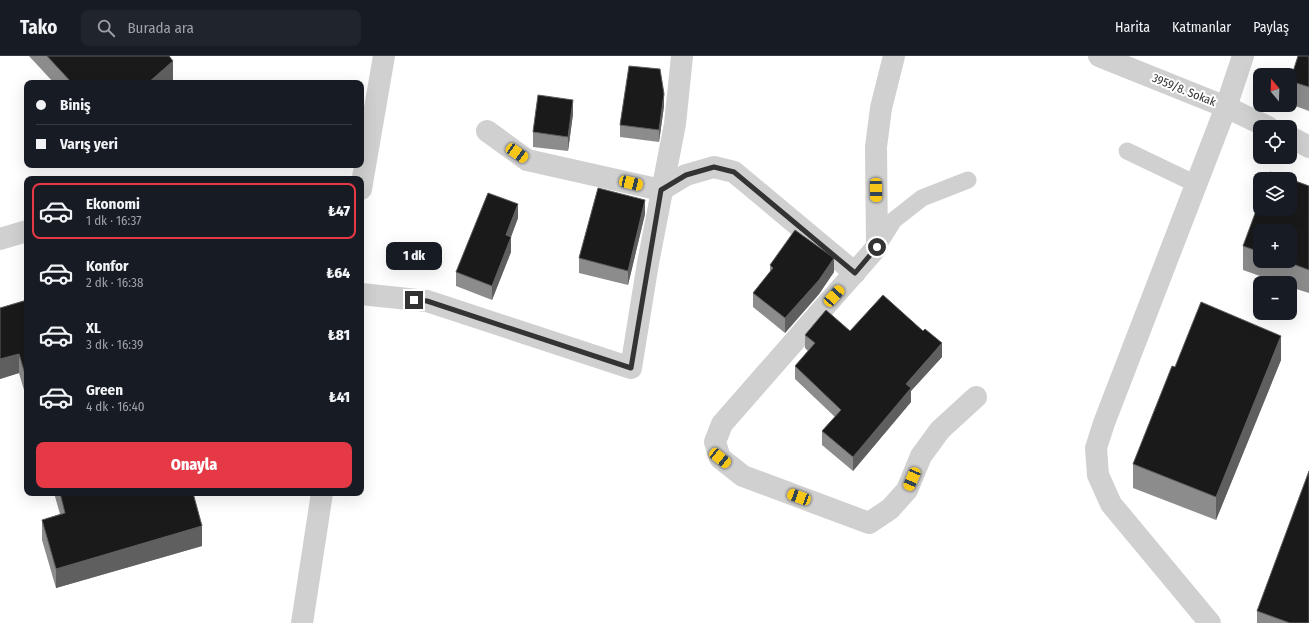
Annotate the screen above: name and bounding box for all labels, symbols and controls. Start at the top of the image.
search box [81,10,361,46]
text: Tako [20,16,57,39]
icon: search [95,17,117,39]
text: Burada ara [127,19,194,37]
text: Harita [1115,19,1150,36]
text: Katmanlar [1172,19,1231,36]
text: Paylaş [1253,19,1289,36]
north arrow [1253,68,1297,112]
map controls [1253,68,1297,320]
street label: 3959/8. Sokak [1150,71,1218,109]
text: Biniş [60,96,91,114]
button: locate [1253,120,1297,164]
text: Varış yeri [60,135,118,153]
car [504,141,530,165]
button: layers [1253,172,1297,216]
car [618,174,644,192]
car [870,178,882,202]
icon: car [38,193,74,229]
text: Ekonomi [86,195,140,213]
text: ₺47 [328,202,350,220]
text: 1 dk · 16:37 [86,213,141,228]
button: + [1253,224,1297,268]
route start [868,238,886,256]
callout: 1 dk [386,242,442,270]
text: 1 dk [403,248,425,263]
icon: car [38,255,74,291]
text: Konfor [86,257,129,275]
text: ₺64 [326,264,350,282]
text: 2 dk · 16:38 [86,275,143,290]
button: − [1253,276,1297,320]
car [822,283,846,309]
route end [405,291,423,309]
icon: car [38,317,74,353]
text: XL [86,319,101,337]
text: ₺81 [328,326,350,344]
text: 3 dk · 16:39 [86,337,143,352]
icon: car [38,379,74,415]
text: Green [86,381,123,399]
text: ₺41 [329,388,350,406]
text: 4 dk · 16:40 [86,399,145,414]
button: Onayla [36,442,352,488]
car [707,446,733,470]
car [902,466,922,492]
car [786,487,812,507]

